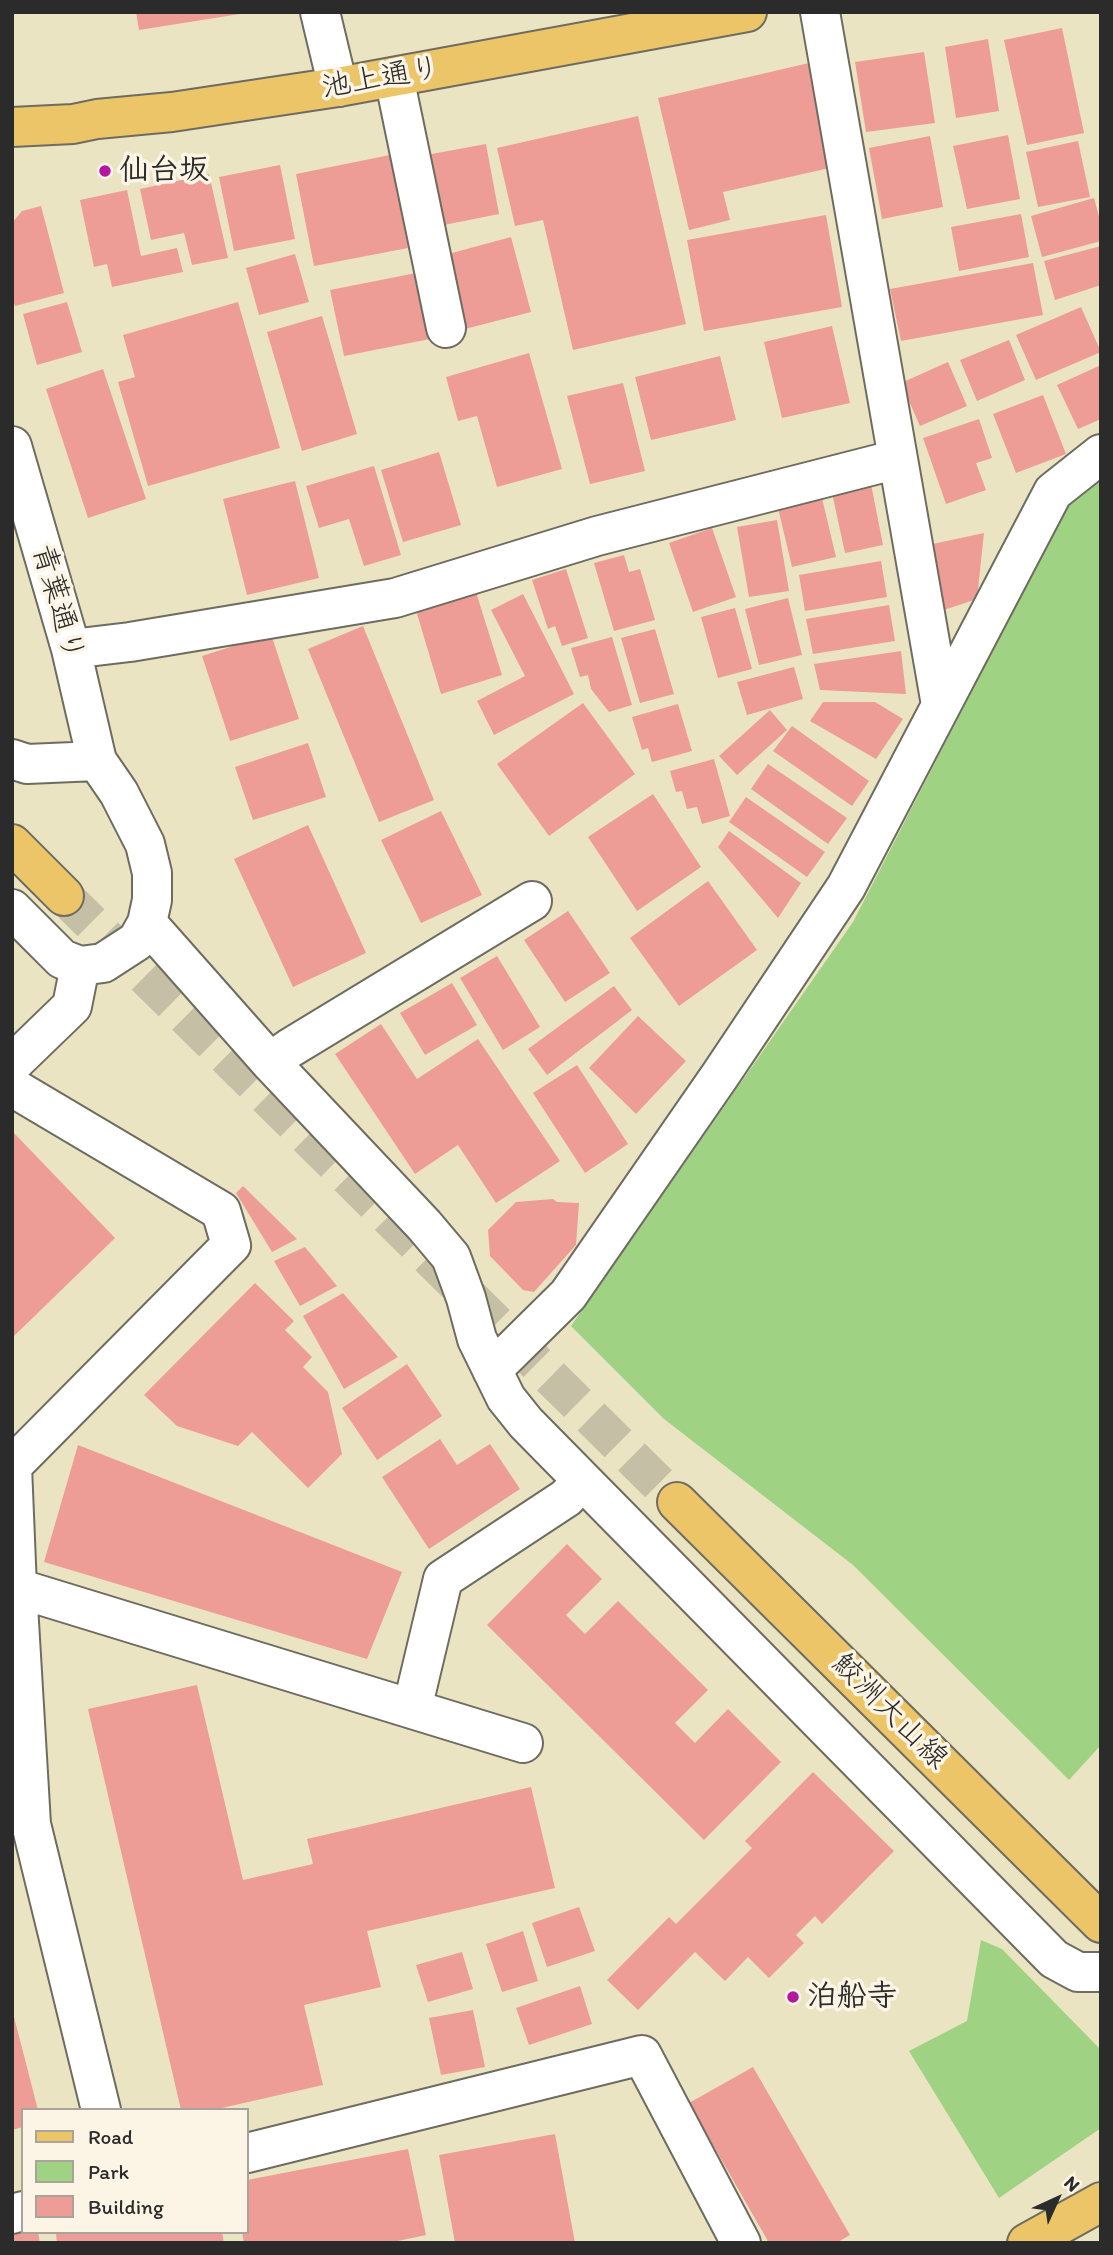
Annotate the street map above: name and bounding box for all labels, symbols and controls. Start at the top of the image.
street label: 池上通り [319,51,443,107]
place label: 仙台坂 [119,153,209,189]
marker: 仙台坂 [97,163,113,179]
street label: 青葉通り [23,540,91,666]
street label: 鮫洲大山線 [823,1646,955,1778]
place label: 泊船寺 [807,1979,897,2015]
marker: 泊船寺 [785,1989,801,2005]
legend [21,2108,248,2234]
text: Road [88,2124,133,2149]
text: Park [88,2159,129,2184]
north arrow [1022,2164,1092,2234]
text: N [1060,2171,1085,2196]
text: Building [88,2194,164,2219]

